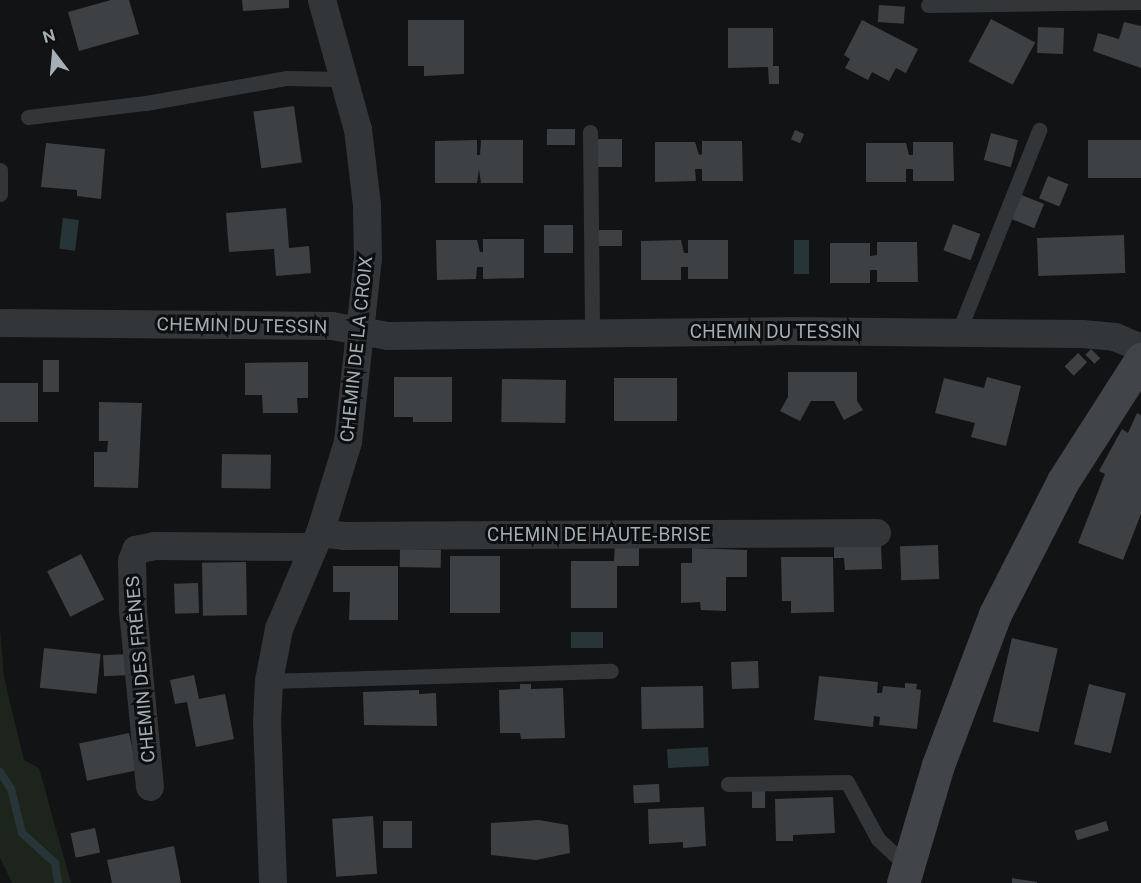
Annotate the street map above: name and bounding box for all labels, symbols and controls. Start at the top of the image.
north arrow [24,24,84,84]
text: N [40,25,58,47]
street label: CHEMIN DE LA CROIX [336,255,378,443]
street label: CHEMIN DU TESSIN [156,314,328,338]
street label: CHEMIN DU TESSIN [690,321,860,343]
street label: CHEMIN DE HAUTE-BRISE [487,524,711,546]
street label: CHEMIN DES FRÊNES [122,575,160,763]

